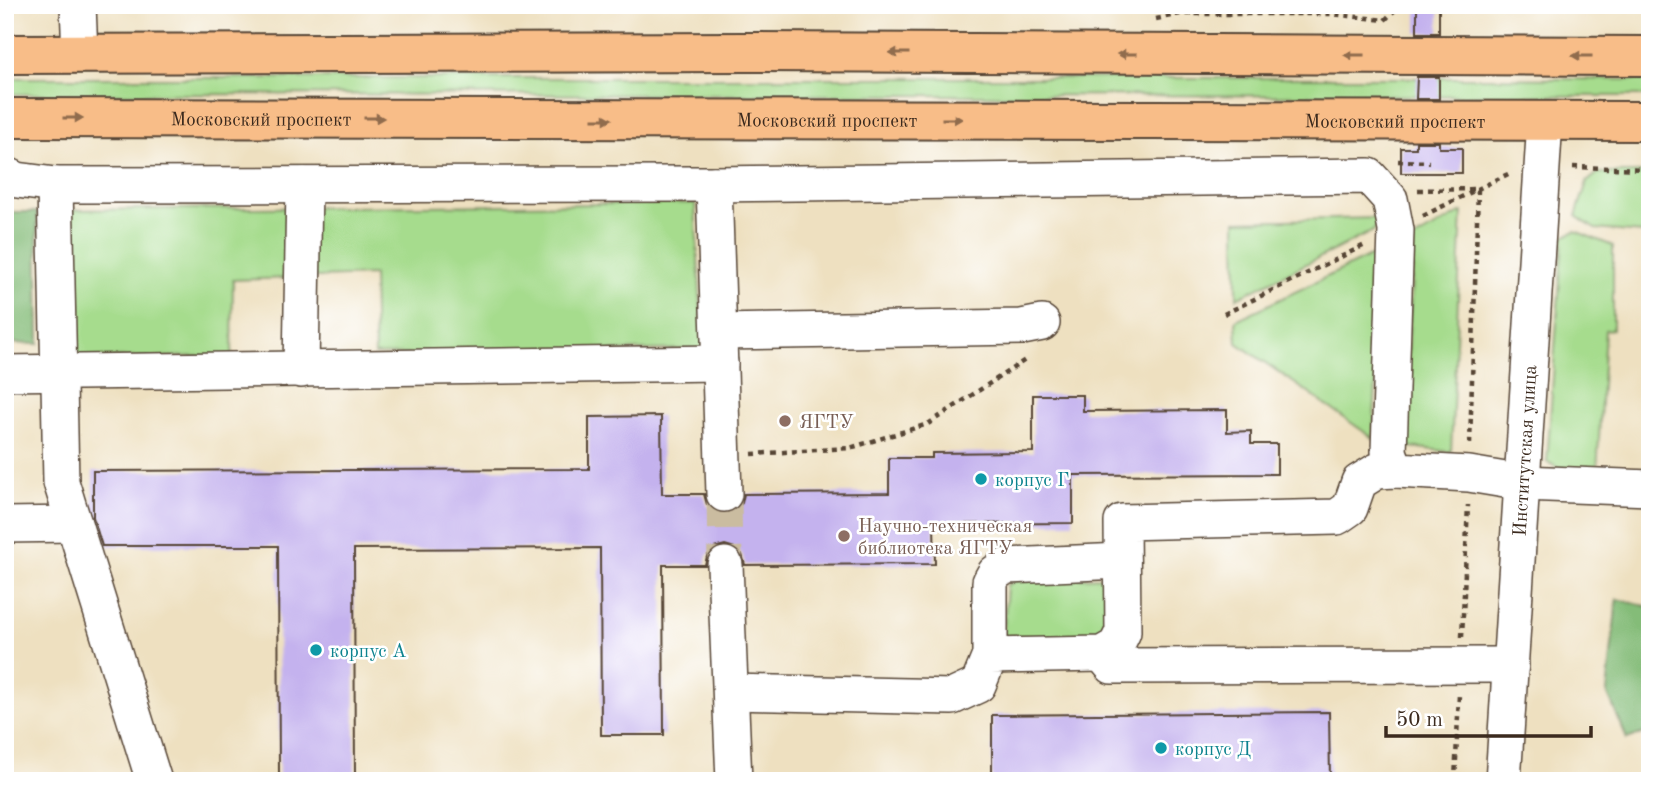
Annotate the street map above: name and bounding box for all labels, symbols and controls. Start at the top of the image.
one-way arrow [888,47,910,59]
one-way arrow [1115,48,1137,60]
one-way arrow [1343,49,1365,61]
one-way arrow [1570,50,1592,62]
street label: Московский проспект [170,111,352,131]
one-way arrow [63,112,85,124]
one-way arrow [364,112,386,124]
street label: Московский проспект [736,112,918,132]
one-way arrow [591,113,613,125]
one-way arrow [941,113,963,125]
street label: Московский проспект [1304,113,1486,133]
street label: Институтская улица [1512,364,1541,537]
marker: ЯГТУ [777,413,793,429]
place label: ЯГТУ [799,414,854,433]
marker: корпус Г [973,471,989,487]
place label: корпус Г [995,472,1069,491]
place label: Научно-техническая библиотека ЯГТУ [858,518,1032,559]
marker: Научно-техническая библиотека ЯГТУ [836,528,852,544]
marker: корпус А [308,642,324,658]
place label: корпус А [330,643,407,662]
scale bar [1386,695,1590,739]
text: 50 m [1396,710,1443,731]
marker: корпус Д [1153,740,1169,756]
place label: корпус Д [1175,741,1251,760]

